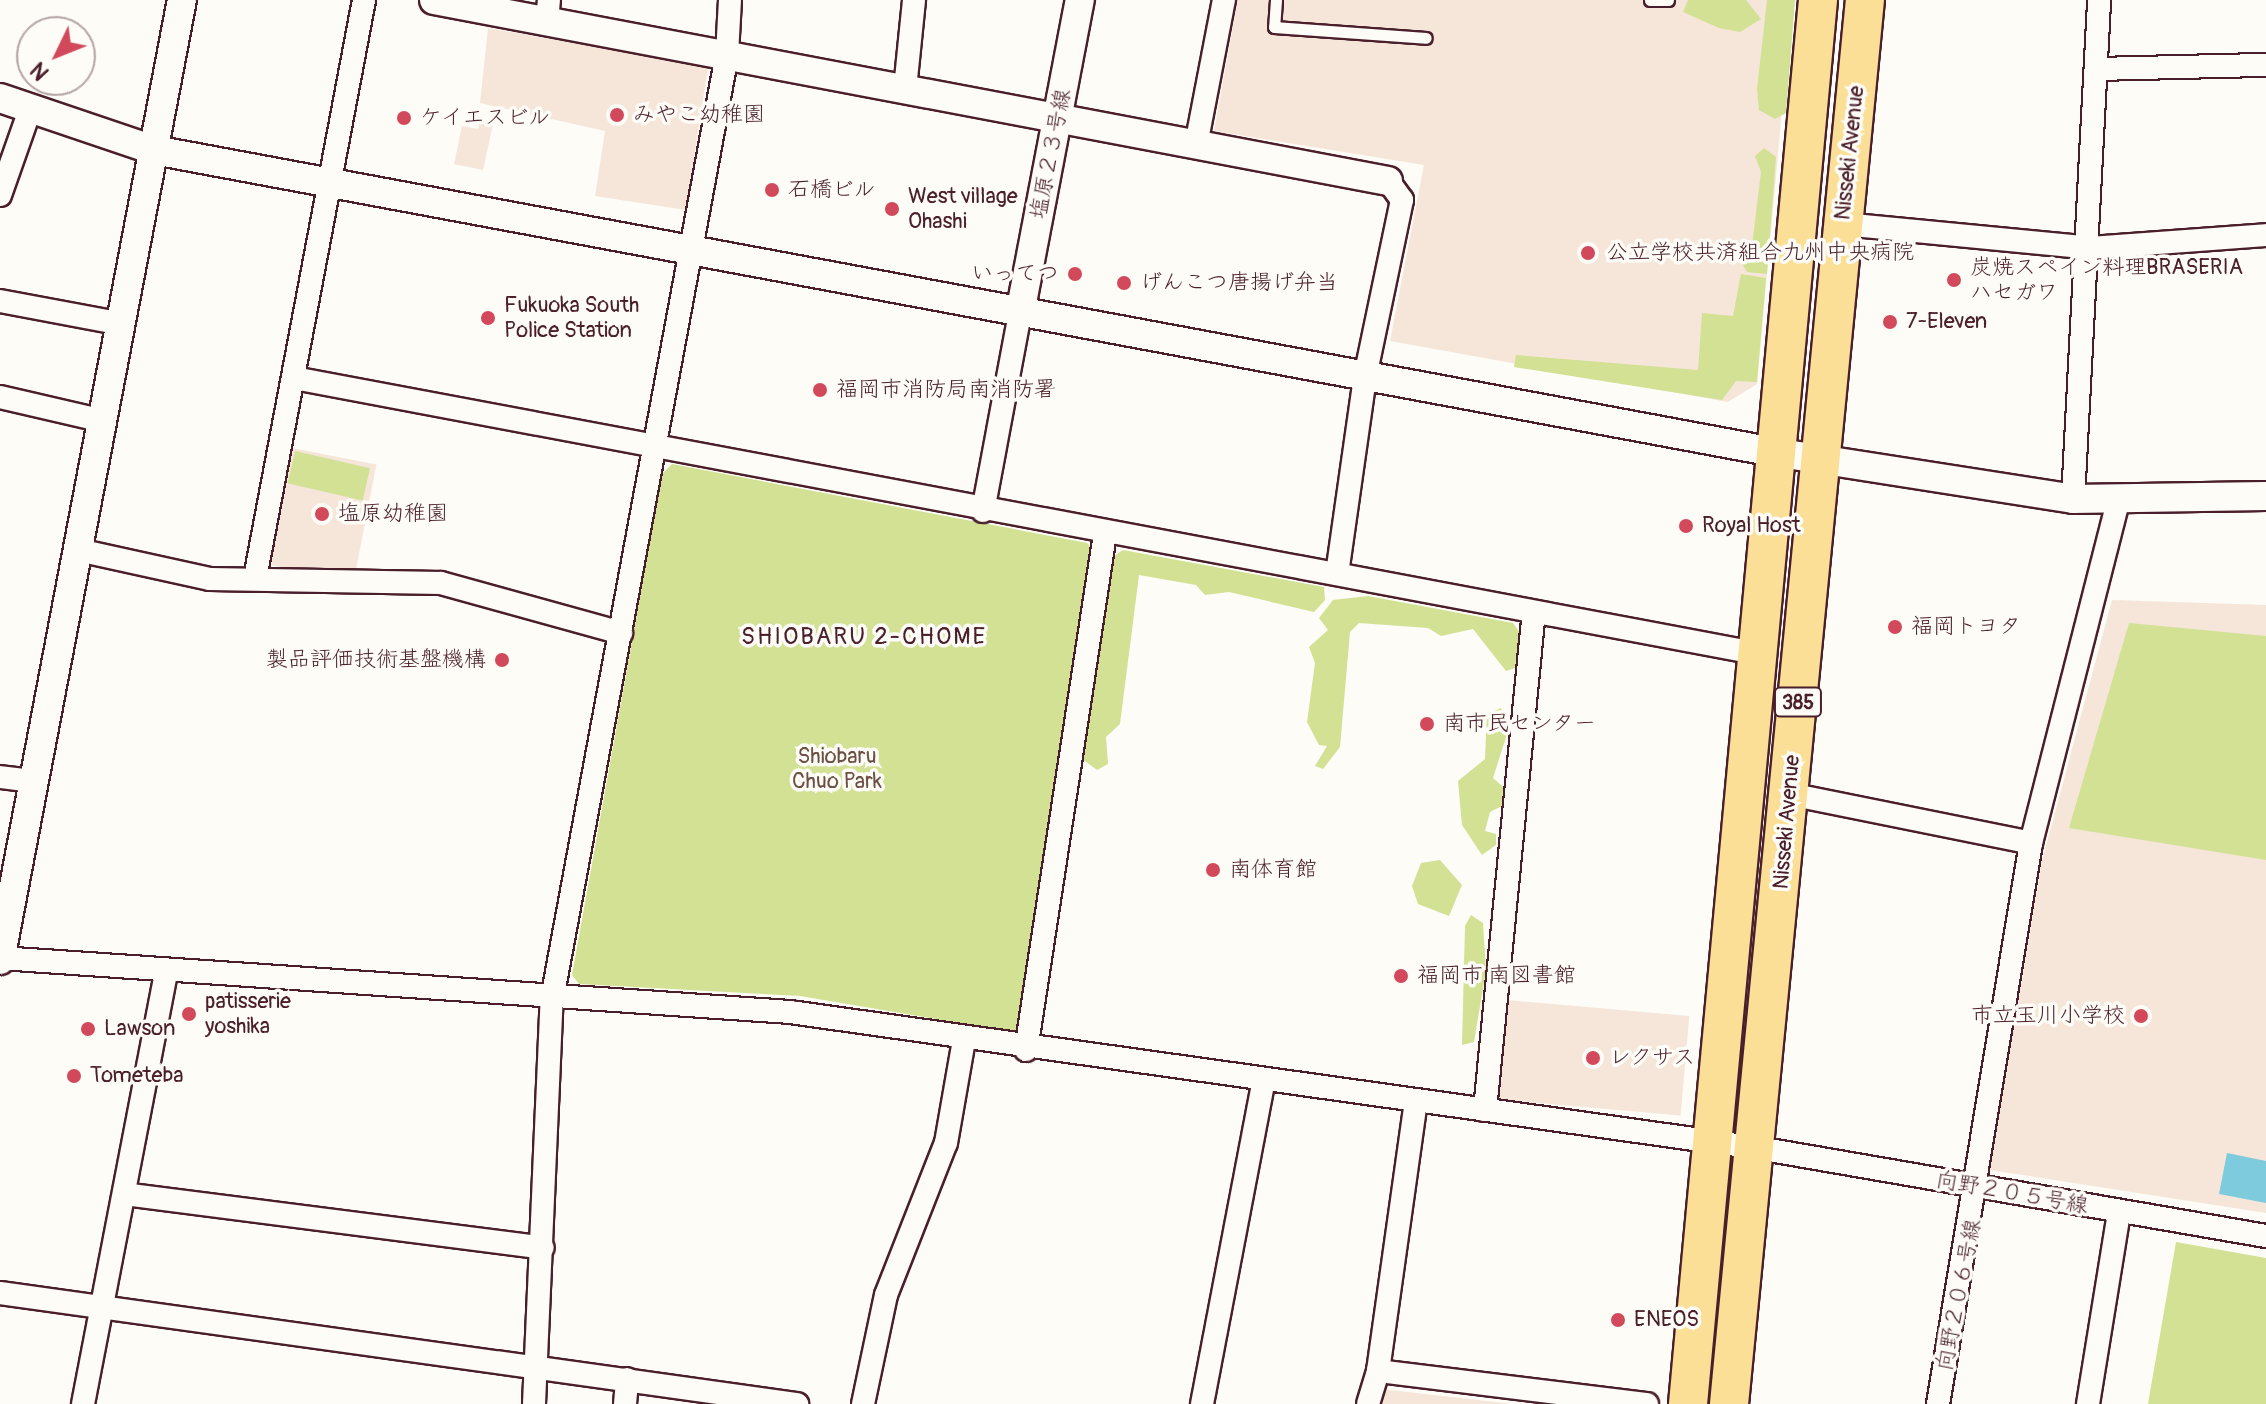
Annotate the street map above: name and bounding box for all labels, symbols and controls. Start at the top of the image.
north arrow [16,16,96,96]
text: N [25,56,55,86]
street label: Nisseki Avenue [1830,85,1870,221]
street label: 塩原２３号線 [1025,87,1077,221]
place label: みやこ幼稚園 [633,102,765,128]
place label: ケイエスビル [420,105,552,131]
marker: みやこ幼稚園 [608,106,626,124]
marker: ケイエスビル [395,109,413,127]
place label: 石橋ビル [788,177,876,203]
marker: 石橋ビル [763,181,781,199]
place label: West village Ohashi [908,183,1018,234]
marker: West village Ohashi [883,200,901,218]
place label: 公立学校共済組合九州中央病院 [1606,240,1914,266]
marker: 公立学校共済組合九州中央病院 [1577,242,1599,264]
place label: 炭焼スペイン料理BRASERIA ハセガワ [1970,254,2243,306]
place label: いってつ [971,261,1059,287]
marker: いってつ [1066,265,1084,283]
place label: げんこつ唐揚げ弁当 [1140,270,1338,296]
marker: 炭焼スペイン料理BRASERIA ハセガワ [1945,271,1963,289]
marker: げんこつ唐揚げ弁当 [1115,274,1133,292]
place label: Fukuoka South Police Station [504,292,639,344]
marker: Fukuoka South Police Station [479,309,497,327]
place label: 7-Eleven [1906,309,1987,335]
marker: 7-Eleven [1881,313,1899,331]
place label: 福岡市消防局南消防署 [836,377,1056,403]
marker: 福岡市消防局南消防署 [811,381,829,399]
place label: 塩原幼稚園 [338,501,448,527]
marker: 塩原幼稚園 [313,505,331,523]
place label: Royal Host [1702,513,1801,539]
marker: Royal Host [1677,517,1695,535]
place label: 福岡トヨタ [1911,614,2021,640]
marker: 福岡トヨタ [1886,618,1904,636]
district label: SHIOBARU 2-CHOME [741,623,987,651]
place label: 製品評価技術基盤機構 [266,647,486,673]
marker: 製品評価技術基盤機構 [493,651,511,669]
road number: 385 [1772,686,1824,718]
place label: 南市民センター [1443,711,1597,737]
marker: 南市民センター [1418,715,1436,733]
park label: Shiobaru Chuo Park [792,743,882,794]
street label: Nisseki Avenue [1768,754,1806,890]
place label: 南体育館 [1229,857,1317,883]
marker: 南体育館 [1204,861,1222,879]
place label: 福岡市 南図書館 [1417,963,1576,989]
marker: 福岡市 南図書館 [1392,967,1410,985]
place label: patisserie yoshika [205,988,291,1040]
place label: 市立玉川小学校 [1971,1003,2125,1029]
marker: patisserie yoshika [180,1005,198,1023]
marker: 市立玉川小学校 [2132,1007,2150,1025]
place label: Lawson [104,1016,175,1042]
marker: Lawson [79,1020,97,1038]
place label: レクサス [1609,1045,1697,1071]
marker: レクサス [1584,1049,1602,1067]
place label: Tometeba [90,1063,183,1089]
marker: Tometeba [65,1067,83,1085]
street label: 向野２０５号線 [1934,1167,2090,1219]
street label: 向野２０６号線 [1931,1217,1987,1373]
place label: ENEOS [1634,1307,1699,1333]
marker: ENEOS [1609,1311,1627,1329]

